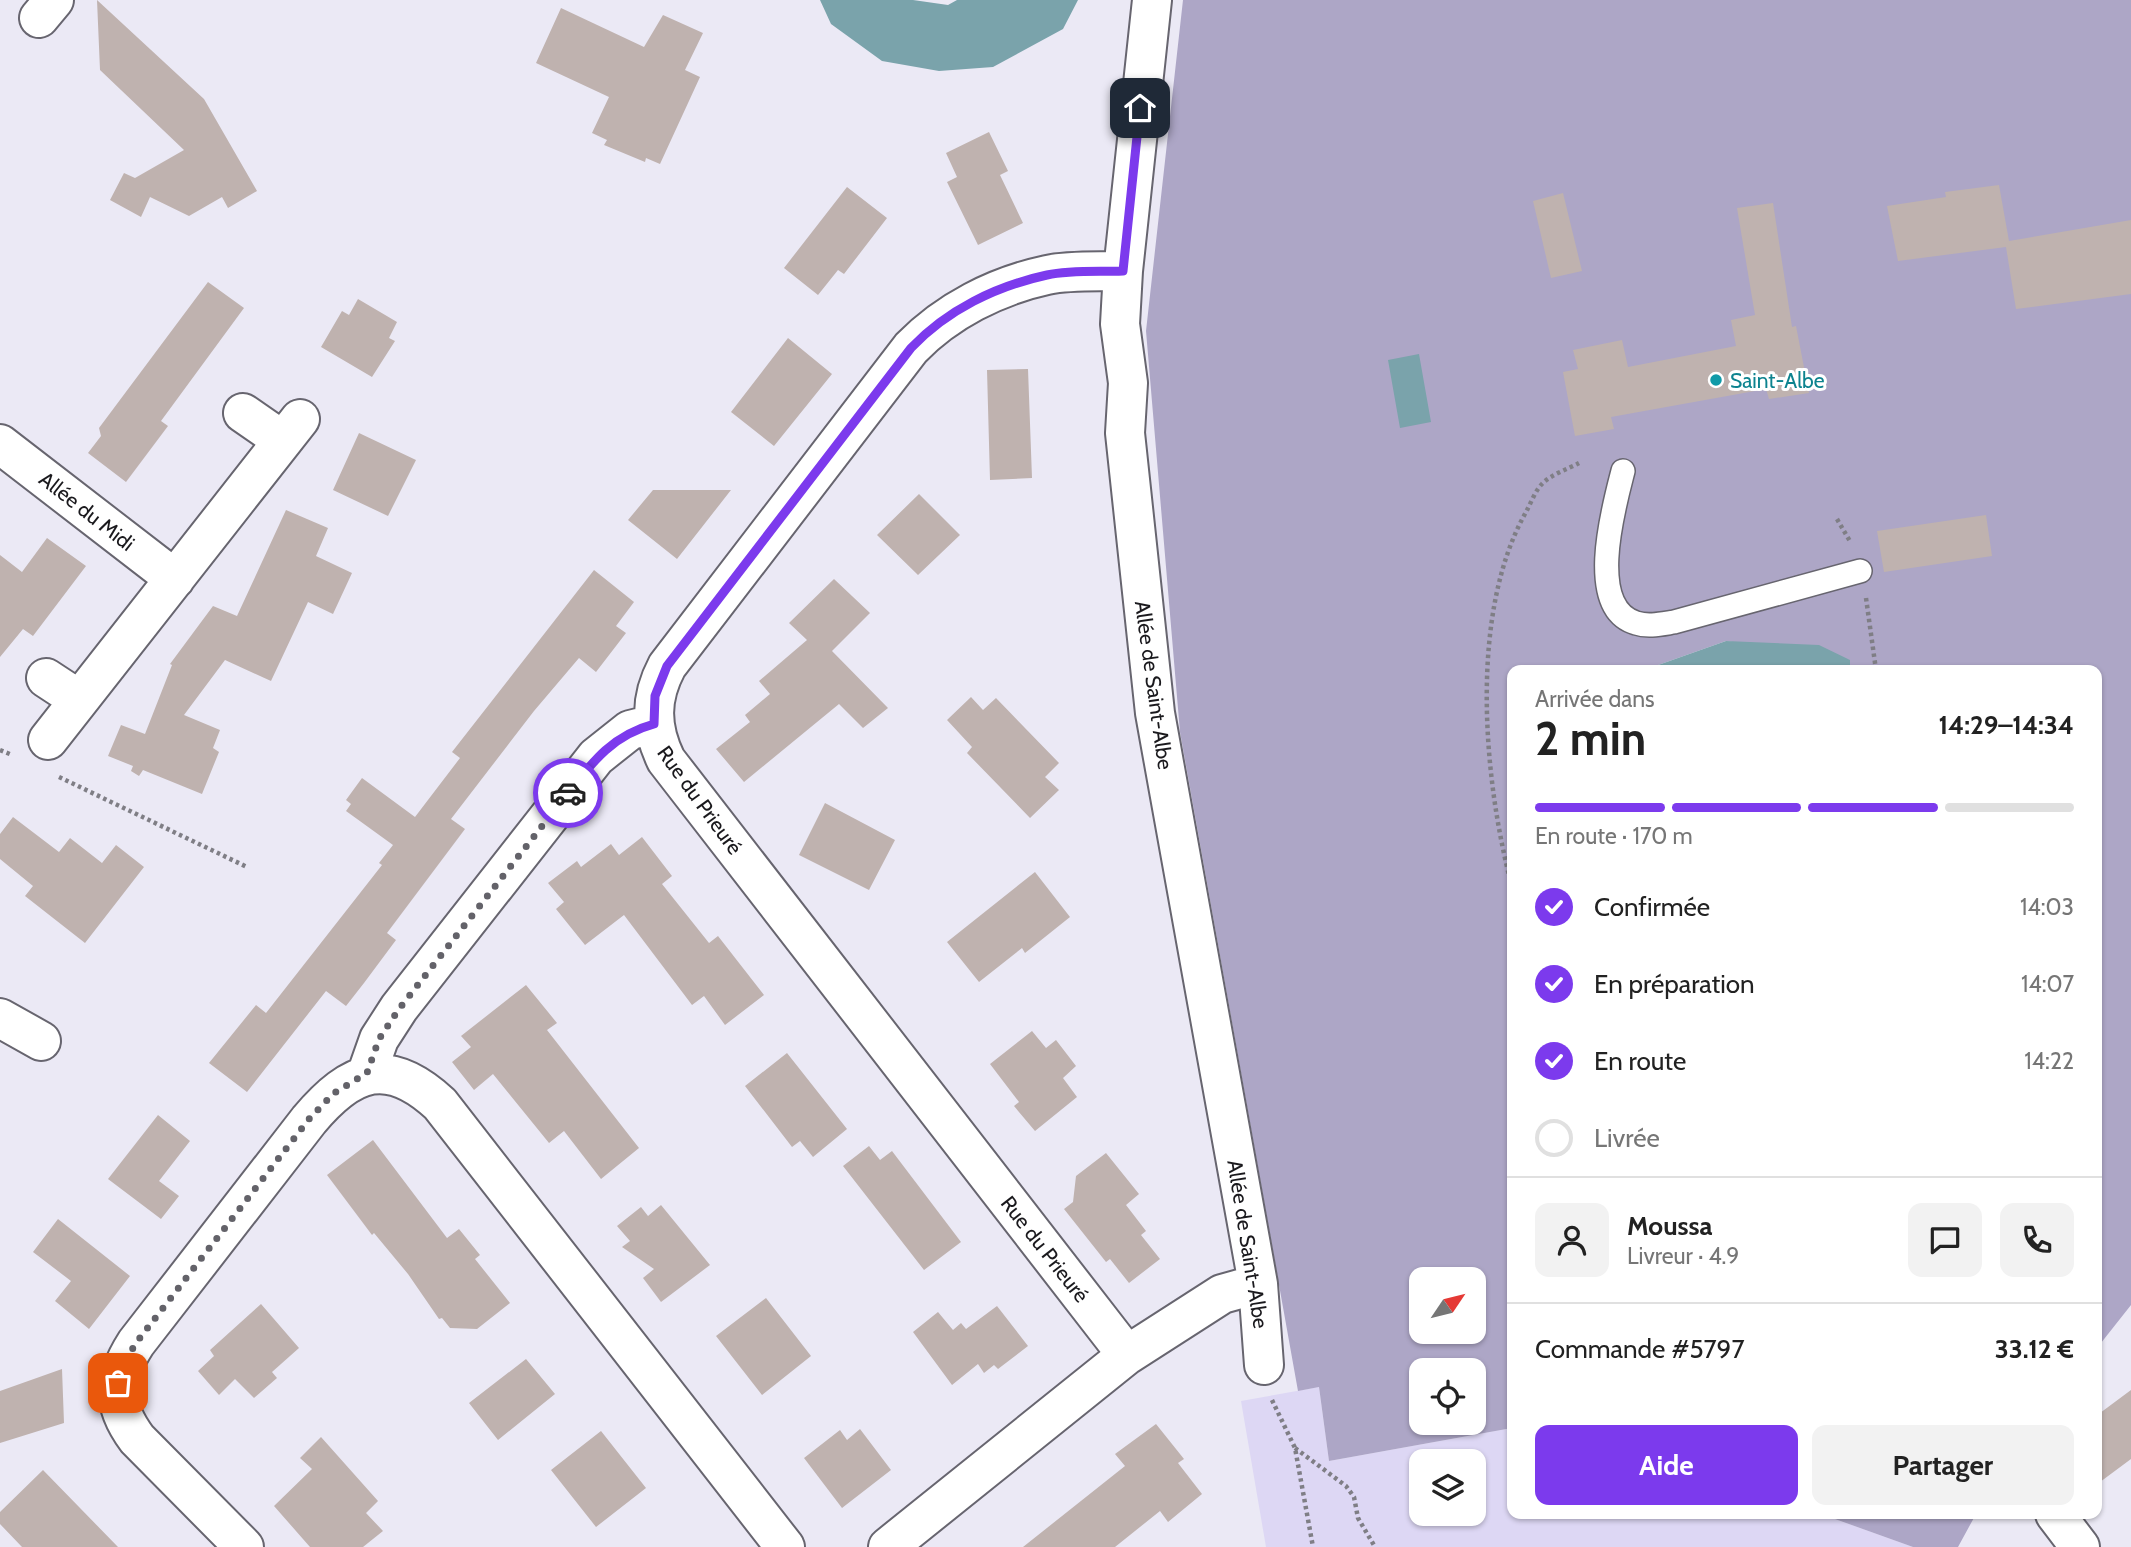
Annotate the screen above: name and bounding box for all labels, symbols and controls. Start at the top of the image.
pin [1110,78,1170,138]
icon: home [1121,89,1159,127]
place label: Saint-Albe [1730,368,1825,393]
marker: Saint-Albe [1708,372,1724,388]
street label: Allée du Midi [35,466,139,556]
street label: Allée de Saint-Albe [1130,599,1178,771]
text: Arrivée dans [1535,685,1655,713]
text: 14:29–14:34 [1938,709,2074,741]
text: 2 min [1535,711,1646,767]
street label: Rue du Prieuré [652,741,748,859]
courier [533,758,603,828]
icon: car [549,774,587,812]
text: En route · 170 m [1535,822,1693,850]
icon: check [1535,888,1573,926]
text: Confirmée [1594,891,1710,923]
text: 14:03 [2020,893,2074,921]
icon: check [1535,965,1573,1003]
text: En préparation [1594,968,1755,1000]
text: 14:07 [2021,970,2074,998]
icon: check [1535,1042,1573,1080]
text: En route [1594,1045,1686,1077]
text: 14:22 [2024,1047,2074,1075]
text: Livrée [1594,1122,1660,1154]
street label: Allée de Saint-Albe [1222,1158,1274,1330]
street label: Rue du Prieuré [996,1191,1094,1307]
button: person [1535,1203,1609,1277]
button: chat [1908,1203,1982,1277]
button: phone [2000,1203,2074,1277]
text: Moussa [1627,1210,1712,1242]
text: Livreur · 4.9 [1627,1242,1739,1270]
north arrow [1409,1267,1486,1344]
map controls [1409,1267,1486,1526]
text: Commande #5797 [1535,1333,1744,1365]
text: 33.12 € [1995,1333,2074,1365]
pin [88,1353,148,1413]
button: locate [1409,1358,1486,1435]
icon: bag [99,1364,137,1402]
button: Aide [1535,1425,1798,1505]
button: Partager [1812,1425,2074,1505]
button: layers [1409,1449,1486,1526]

